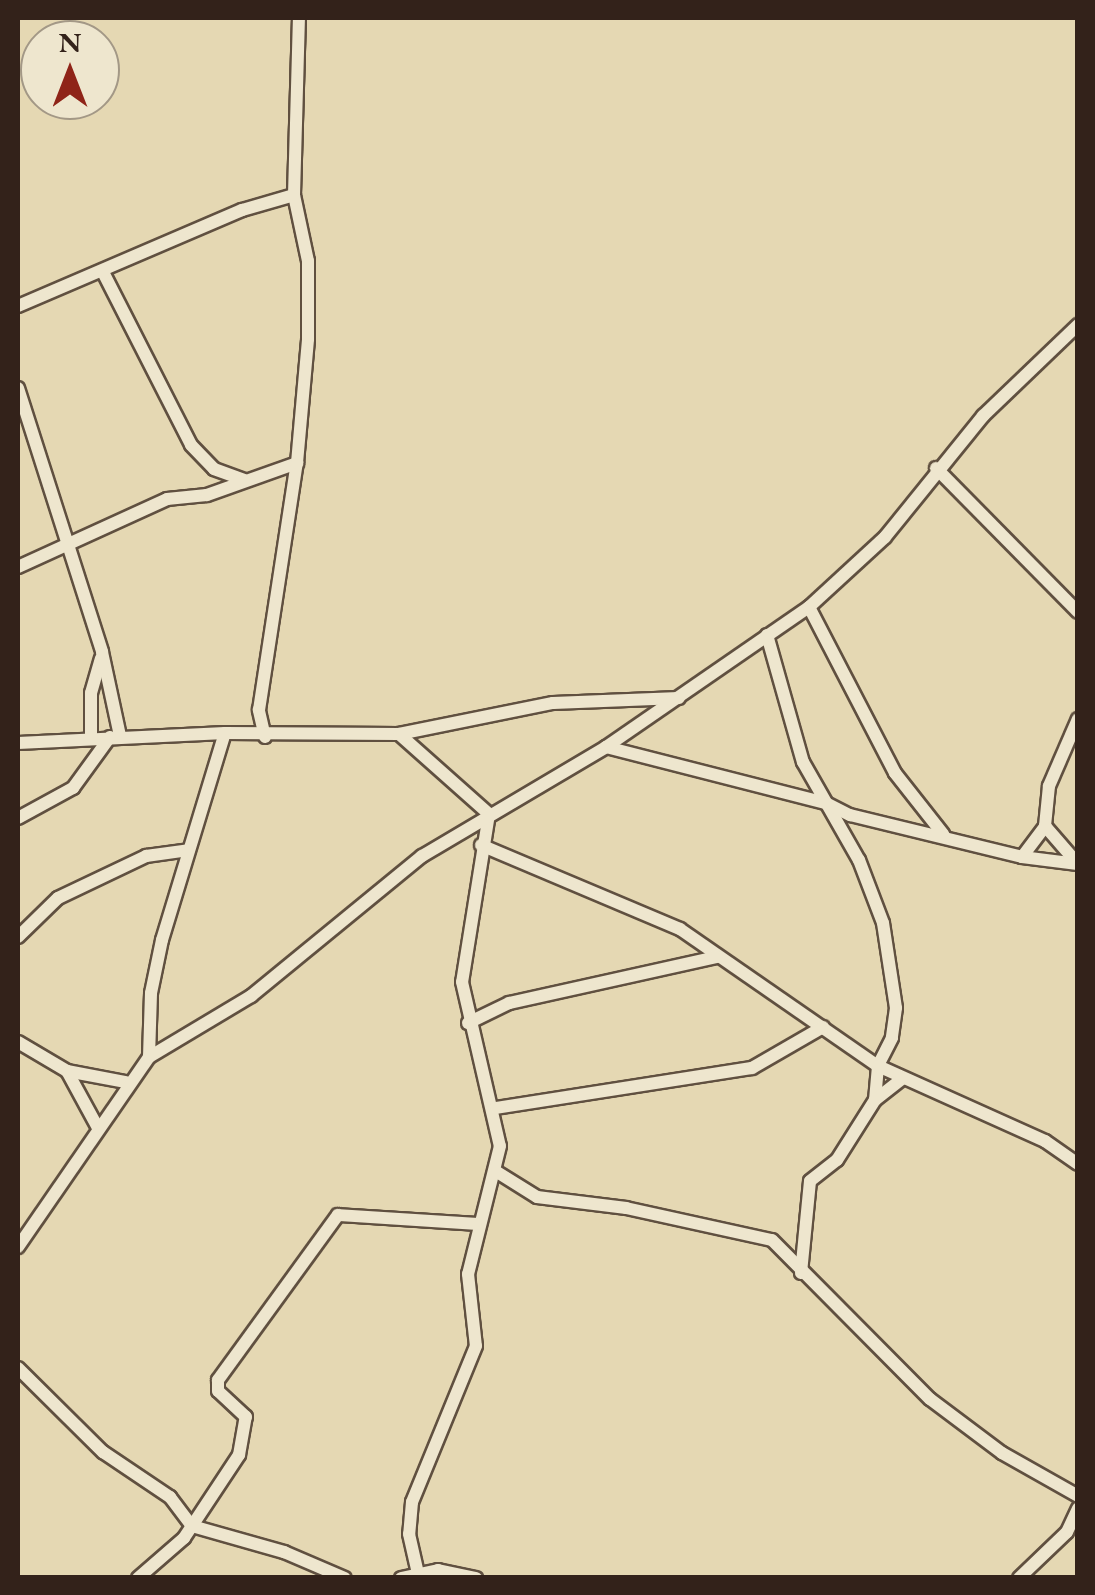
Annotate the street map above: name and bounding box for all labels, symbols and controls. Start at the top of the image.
north arrow [20,20,120,120]
text: N [59,24,81,60]

